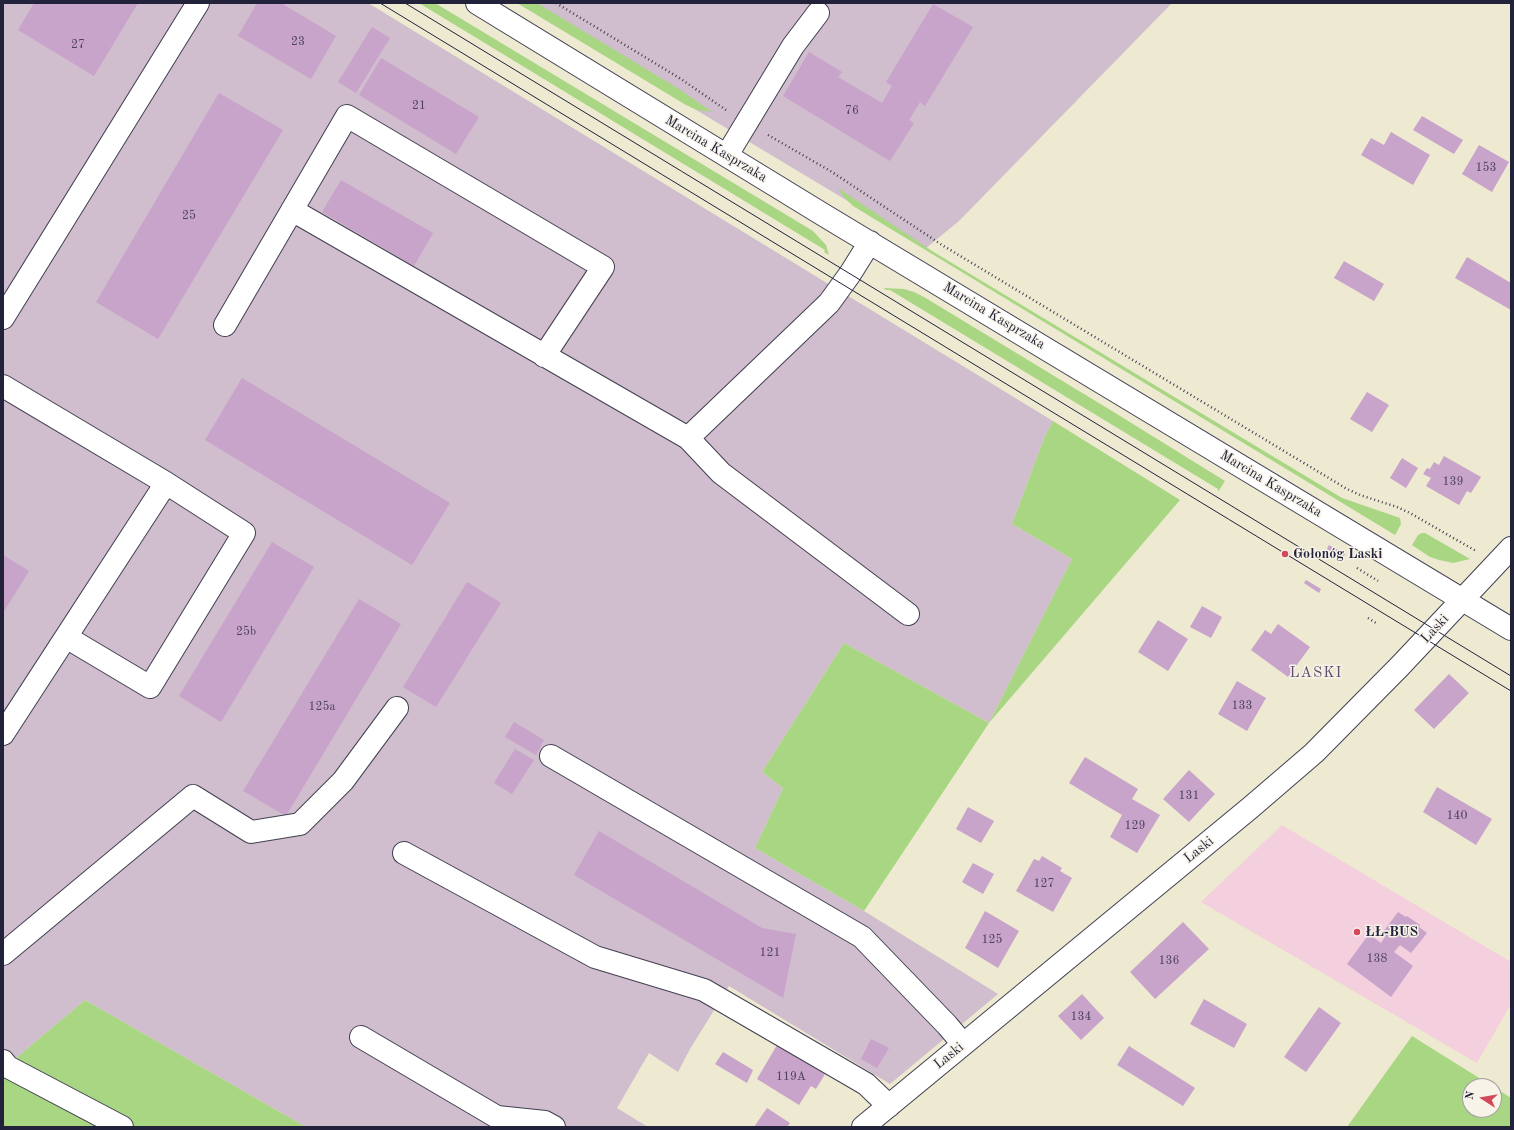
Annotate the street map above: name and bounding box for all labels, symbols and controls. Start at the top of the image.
house number: 23 [291,35,305,49]
house number: 27 [71,38,85,52]
house number: 21 [412,99,426,113]
house number: 76 [845,104,859,118]
street label: Marcina Kasprzaka [662,112,770,186]
house number: 153 [1476,161,1496,175]
house number: 25 [182,209,196,223]
street label: Marcina Kasprzaka [940,279,1048,353]
street label: Marcina Kasprzaka [1217,447,1325,521]
house number: 139 [1443,475,1463,489]
place label: Gołonóg Laski [1293,546,1383,562]
marker: Gołonóg Laski [1280,549,1290,559]
street label: Laski [1417,611,1453,647]
house number: 25b [236,625,256,639]
district label: LASKI [1289,664,1343,682]
house number: 133 [1232,699,1252,713]
house number: 125a [309,700,335,714]
house number: 131 [1179,789,1199,803]
house number: 140 [1447,809,1467,823]
house number: 129 [1125,819,1145,833]
street label: Laski [1181,833,1217,867]
house number: 127 [1034,877,1054,891]
place label: ŁŁ-BUS [1365,924,1418,940]
marker: ŁŁ-BUS [1352,927,1362,937]
house number: 125 [982,933,1002,947]
house number: 121 [760,946,780,960]
house number: 138 [1367,952,1387,966]
house number: 136 [1159,954,1179,968]
house number: 134 [1071,1010,1091,1024]
street label: Laski [931,1039,967,1073]
house number: 119A [776,1070,806,1084]
north arrow [1462,1078,1502,1118]
text: N [1464,1090,1477,1101]

